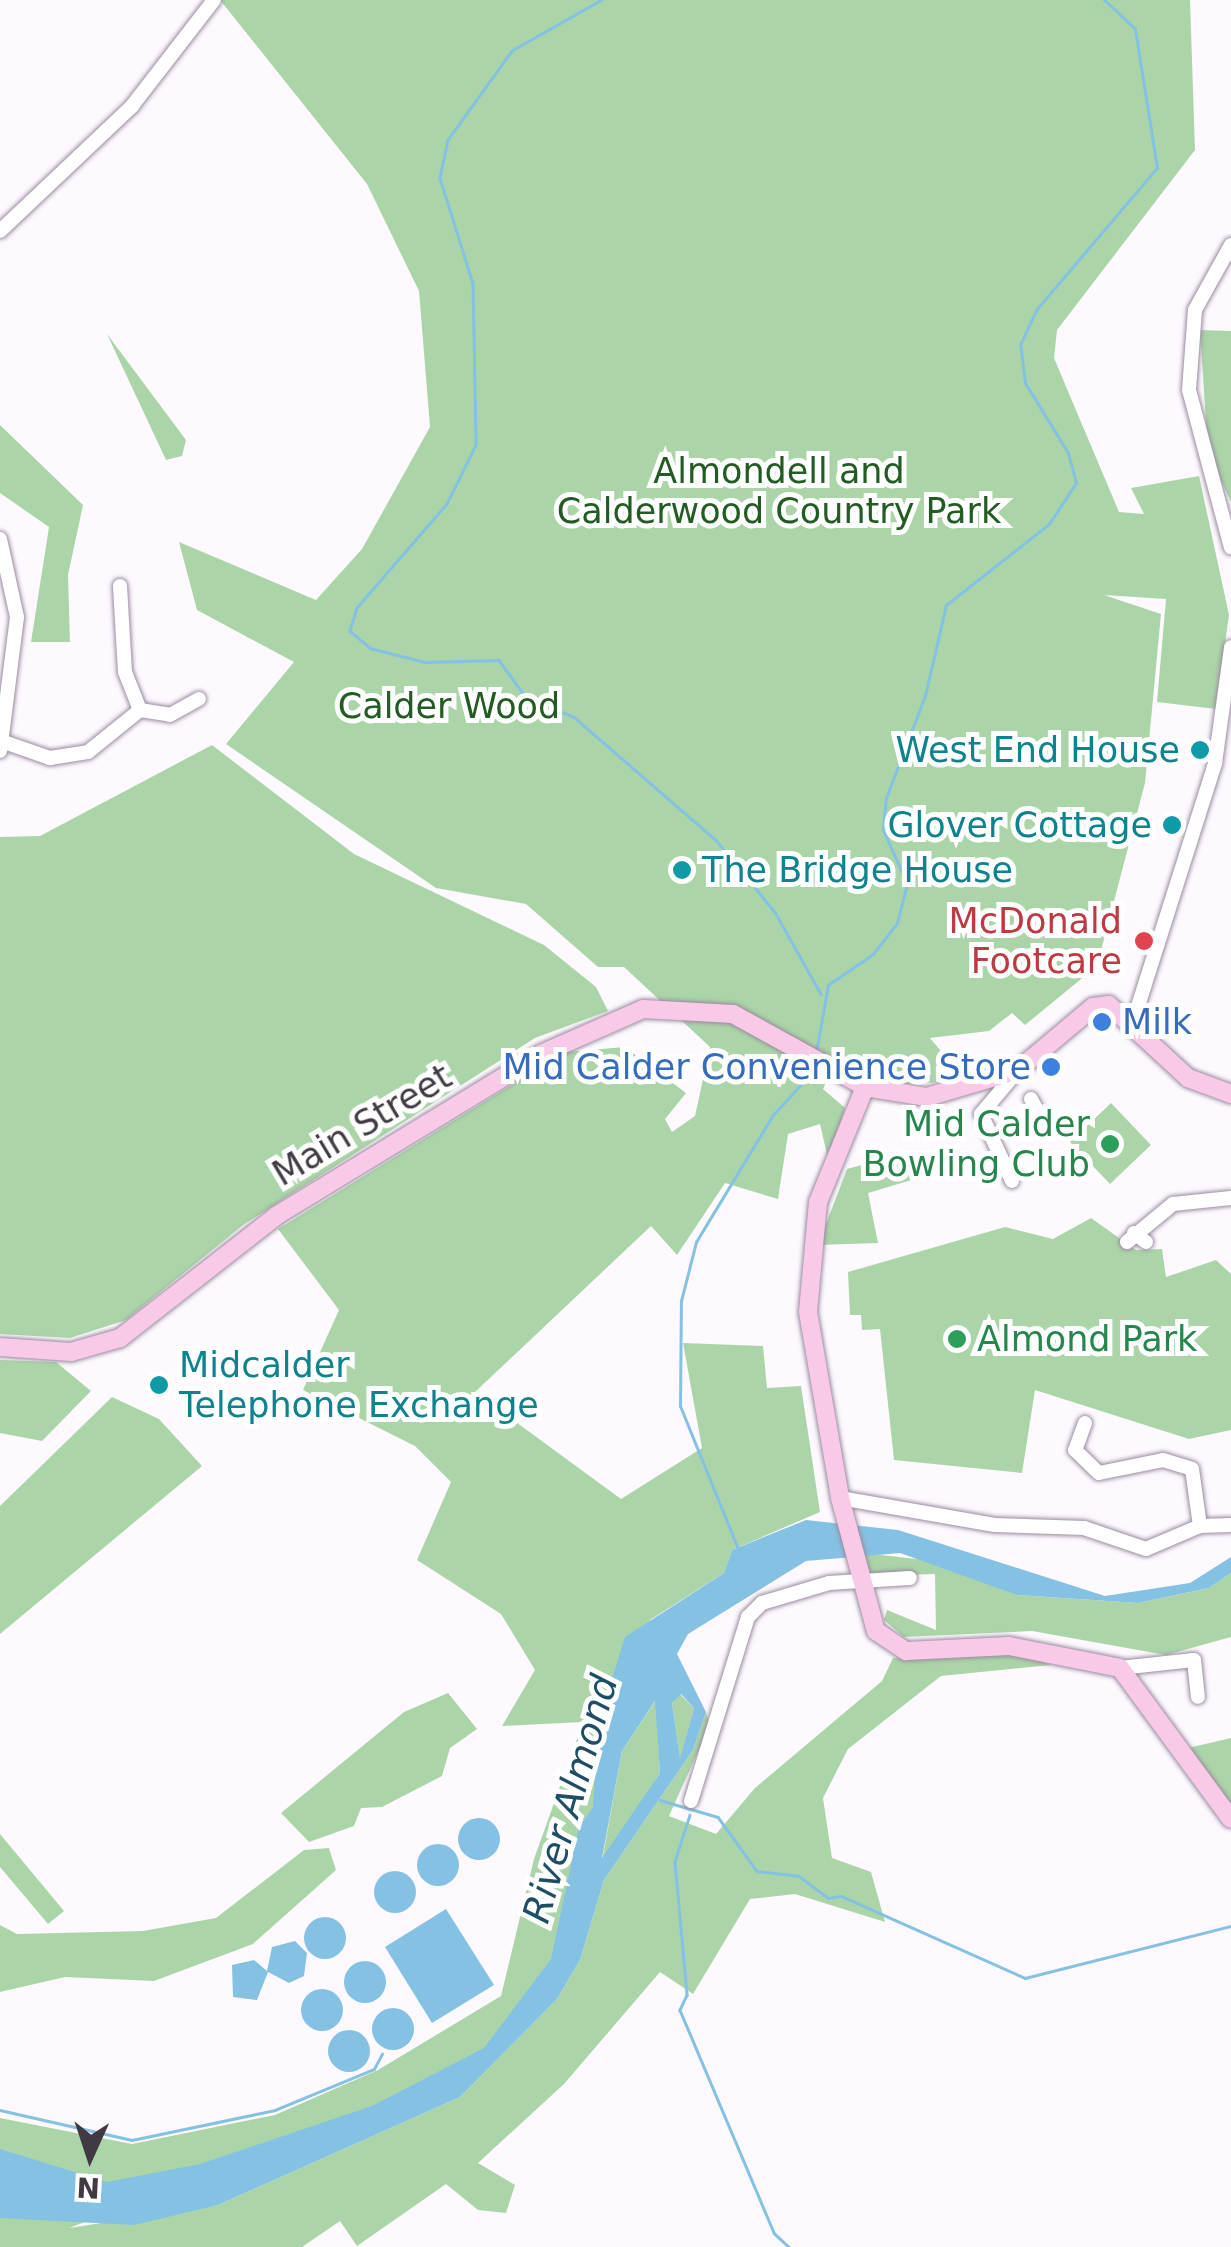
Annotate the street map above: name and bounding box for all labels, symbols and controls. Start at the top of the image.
park label: Almondell and Calderwood Country Park [557,450,1001,532]
park label: Calder Wood [338,685,560,727]
place label: West End House [896,729,1180,771]
marker: West End House [1189,739,1211,761]
place label: Glover Cottage [887,804,1152,846]
marker: Glover Cottage [1161,814,1183,836]
place label: The Bridge House [702,849,1013,891]
marker: The Bridge House [671,859,693,881]
place label: McDonald Footcare [949,900,1122,982]
marker: McDonald Footcare [1131,928,1157,954]
place label: Milk [1122,1001,1192,1043]
marker: Milk [1091,1011,1113,1033]
place label: Mid Calder Convenience Store [503,1046,1031,1088]
street label: Main Street [265,1055,459,1195]
marker: Mid Calder Convenience Store [1040,1056,1062,1078]
place label: Mid Calder Bowling Club [862,1103,1090,1185]
marker: Mid Calder Bowling Club [1099,1133,1121,1155]
place label: Almond Park [977,1318,1197,1360]
marker: Almond Park [946,1328,968,1350]
place label: Midcalder Telephone Exchange [179,1344,539,1426]
marker: Midcalder Telephone Exchange [148,1374,170,1396]
water label: River Almond [514,1670,628,1928]
north arrow [40,2107,140,2207]
text: N [76,2170,101,2205]

